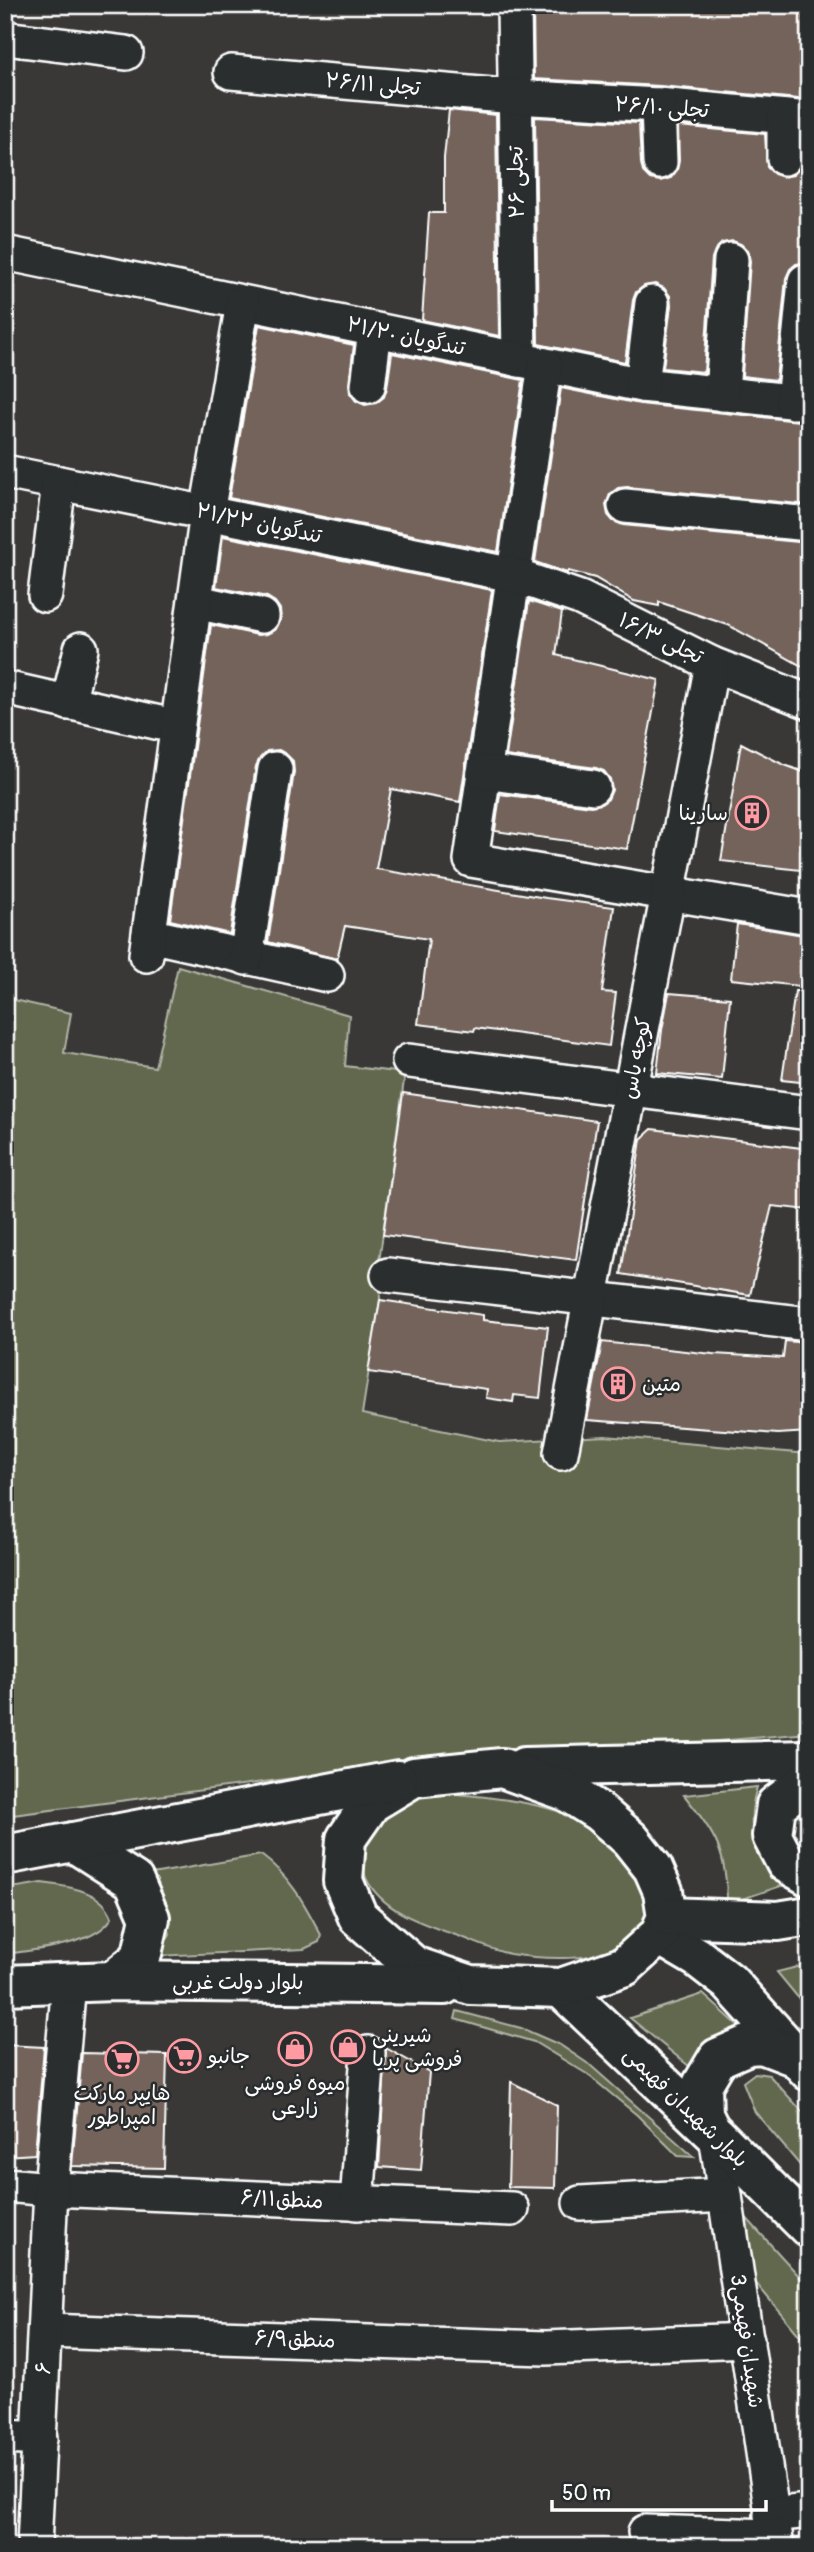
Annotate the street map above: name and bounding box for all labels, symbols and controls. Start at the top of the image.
street label: ۲۶/۱۱ تجلی [324,67,423,102]
street label: ۲۶/۱۰ تجلی [614,91,711,124]
street label: ۲۶ تجلی [502,145,531,219]
street label: ۲۱/۲۰ تندگویان [344,311,468,362]
street label: ۲۱/۲۲ تندگویان [194,497,325,550]
street label: ۱۶/۳ تجلی [614,606,708,671]
building icon: سارینا [733,794,771,832]
place label: سارینا [678,800,728,827]
street label: کوچه یاس [615,1015,658,1101]
building icon: متین [599,1365,637,1403]
place label: متین [642,1371,681,1398]
street label: بلوار دولت غربی [172,1969,304,1996]
place label: شیرینی فروشی پریا [372,2022,463,2073]
shop icon: شیرینی فروشی پریا [329,2028,367,2066]
shop icon: میوه فروشی زارعی [276,2030,314,2068]
supermarket icon: جانبو [165,2037,203,2075]
supermarket icon: هایپر مارکت امپراطور [103,2040,141,2078]
street label: بلوار شهیدان فهیمی [618,2041,754,2174]
place label: جانبو [206,2043,250,2070]
place label: میوه فروشی زارعی [244,2070,346,2121]
place label: هایپر مارکت امپراطور [73,2080,171,2131]
street label: منطق۶/۱۱ [240,2184,324,2215]
street label: 3شهیدان فهیمی [724,2272,769,2410]
street label: منطق۶/۹ [254,2325,336,2354]
street label: ۶ [30,2361,57,2375]
scale bar [552,2468,765,2512]
text: 50 m [562,2480,611,2507]

